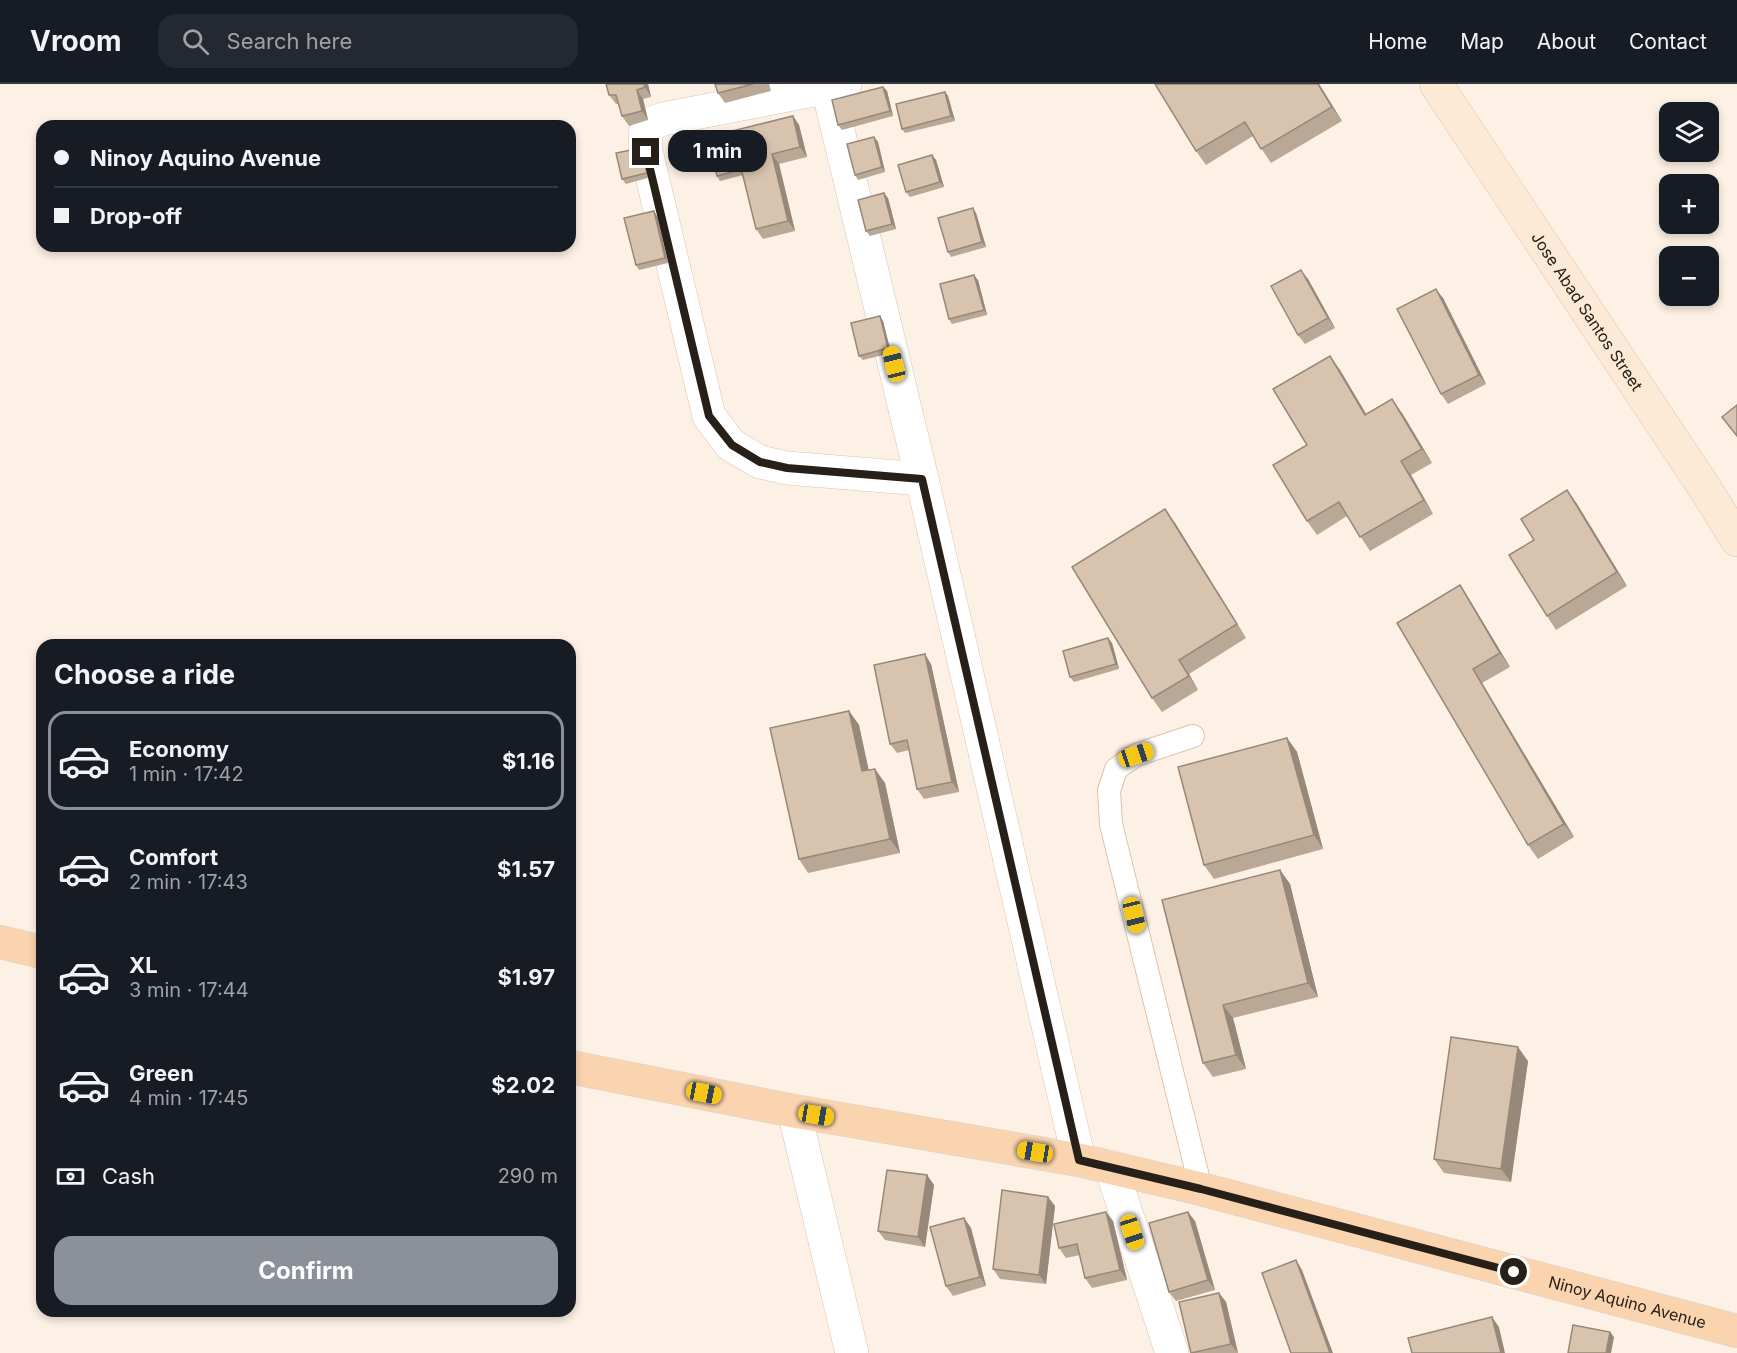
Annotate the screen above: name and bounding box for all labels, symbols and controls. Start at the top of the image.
search box [158,14,578,68]
text: Vroom [30,24,122,58]
icon: search [179,25,212,58]
text: Search here [227,28,352,54]
text: Home [1368,29,1427,54]
text: Map [1460,29,1504,54]
text: About [1537,29,1596,54]
text: Contact [1629,29,1707,54]
map controls [1659,102,1719,306]
button: layers [1659,102,1719,162]
callout: 1 min [667,131,766,173]
route end [632,138,659,165]
text: 1 min [693,139,742,163]
text: Ninoy Aquino Avenue [90,145,321,171]
button: + [1659,174,1719,234]
text: Drop-off [90,203,182,229]
street label: Jose Abad Santos Street [1527,228,1647,395]
button: − [1659,246,1719,306]
car [881,344,907,384]
text: Choose a ride [54,658,235,691]
icon: car [57,734,111,788]
text: Economy [129,736,229,762]
car [1116,741,1156,769]
text: $1.16 [502,748,555,774]
text: 1 min · 17:42 [129,762,244,786]
icon: car [57,842,111,896]
text: Comfort [129,844,218,870]
text: $1.57 [497,856,555,882]
text: 2 min · 17:43 [129,870,248,894]
car [1121,895,1147,935]
icon: car [57,950,111,1004]
text: XL [129,952,158,978]
text: $1.97 [497,964,555,990]
text: 3 min · 17:44 [129,978,249,1002]
icon: car [57,1058,111,1112]
text: Green [129,1060,194,1086]
text: $2.02 [491,1072,555,1098]
car [685,1081,723,1105]
text: 4 min · 17:45 [129,1086,248,1110]
car [797,1103,835,1127]
car [1016,1140,1054,1164]
icon: cash [54,1160,87,1193]
text: Cash [102,1163,155,1189]
text: 290 m [498,1164,558,1188]
car [1118,1212,1146,1252]
button: Confirm [54,1236,558,1305]
route start [1500,1258,1527,1285]
street label: Ninoy Aquino Avenue [1547,1272,1708,1332]

